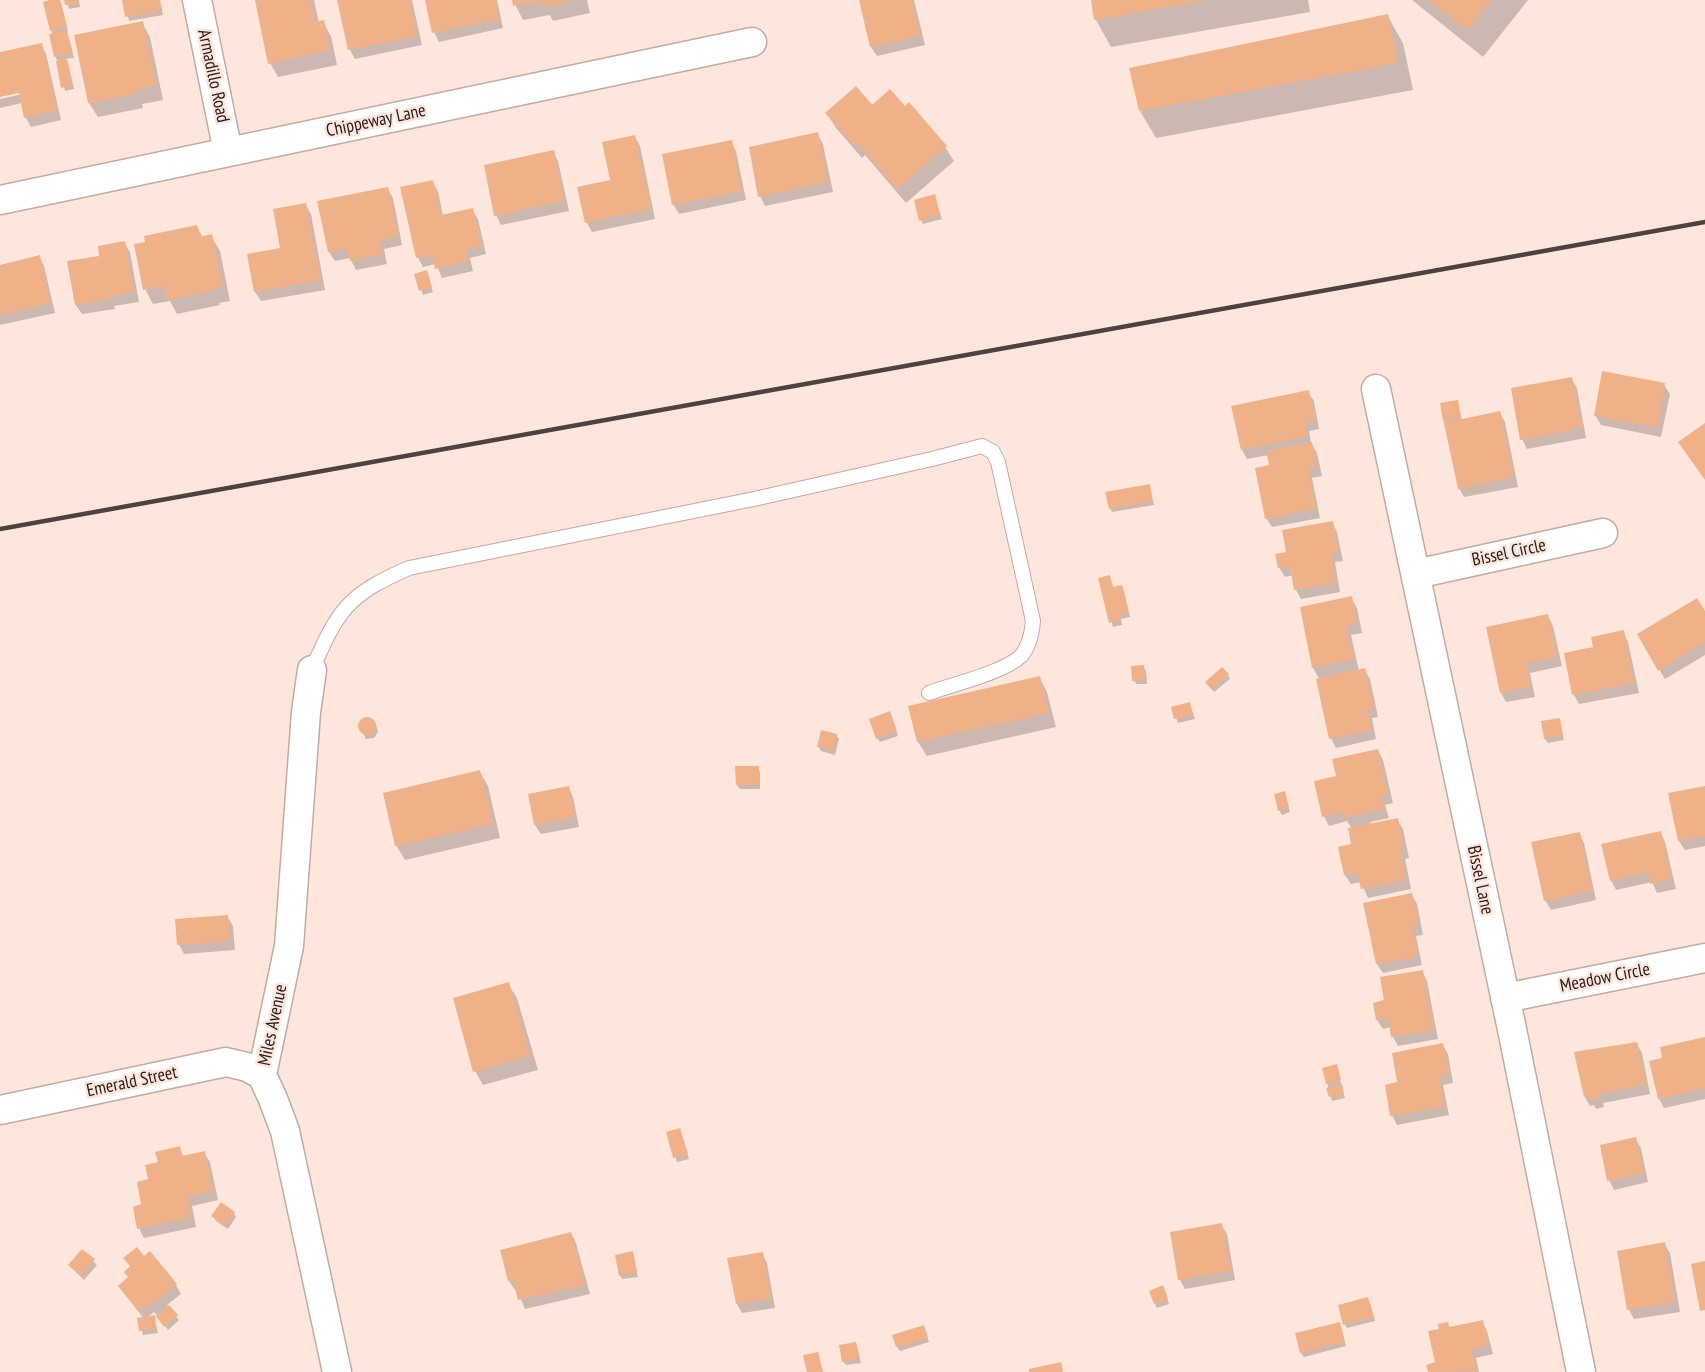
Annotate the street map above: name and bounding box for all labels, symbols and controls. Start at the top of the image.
street label: Armadillo Road [193,27,233,125]
street label: Chippeway Lane [324,100,428,142]
street label: Bissel Circle [1470,535,1548,571]
street label: Bissel Lane [1462,844,1498,916]
street label: Meadow Circle [1558,959,1652,997]
street label: Miles Avenue [254,982,292,1068]
street label: Emerald Street [85,1062,179,1102]

